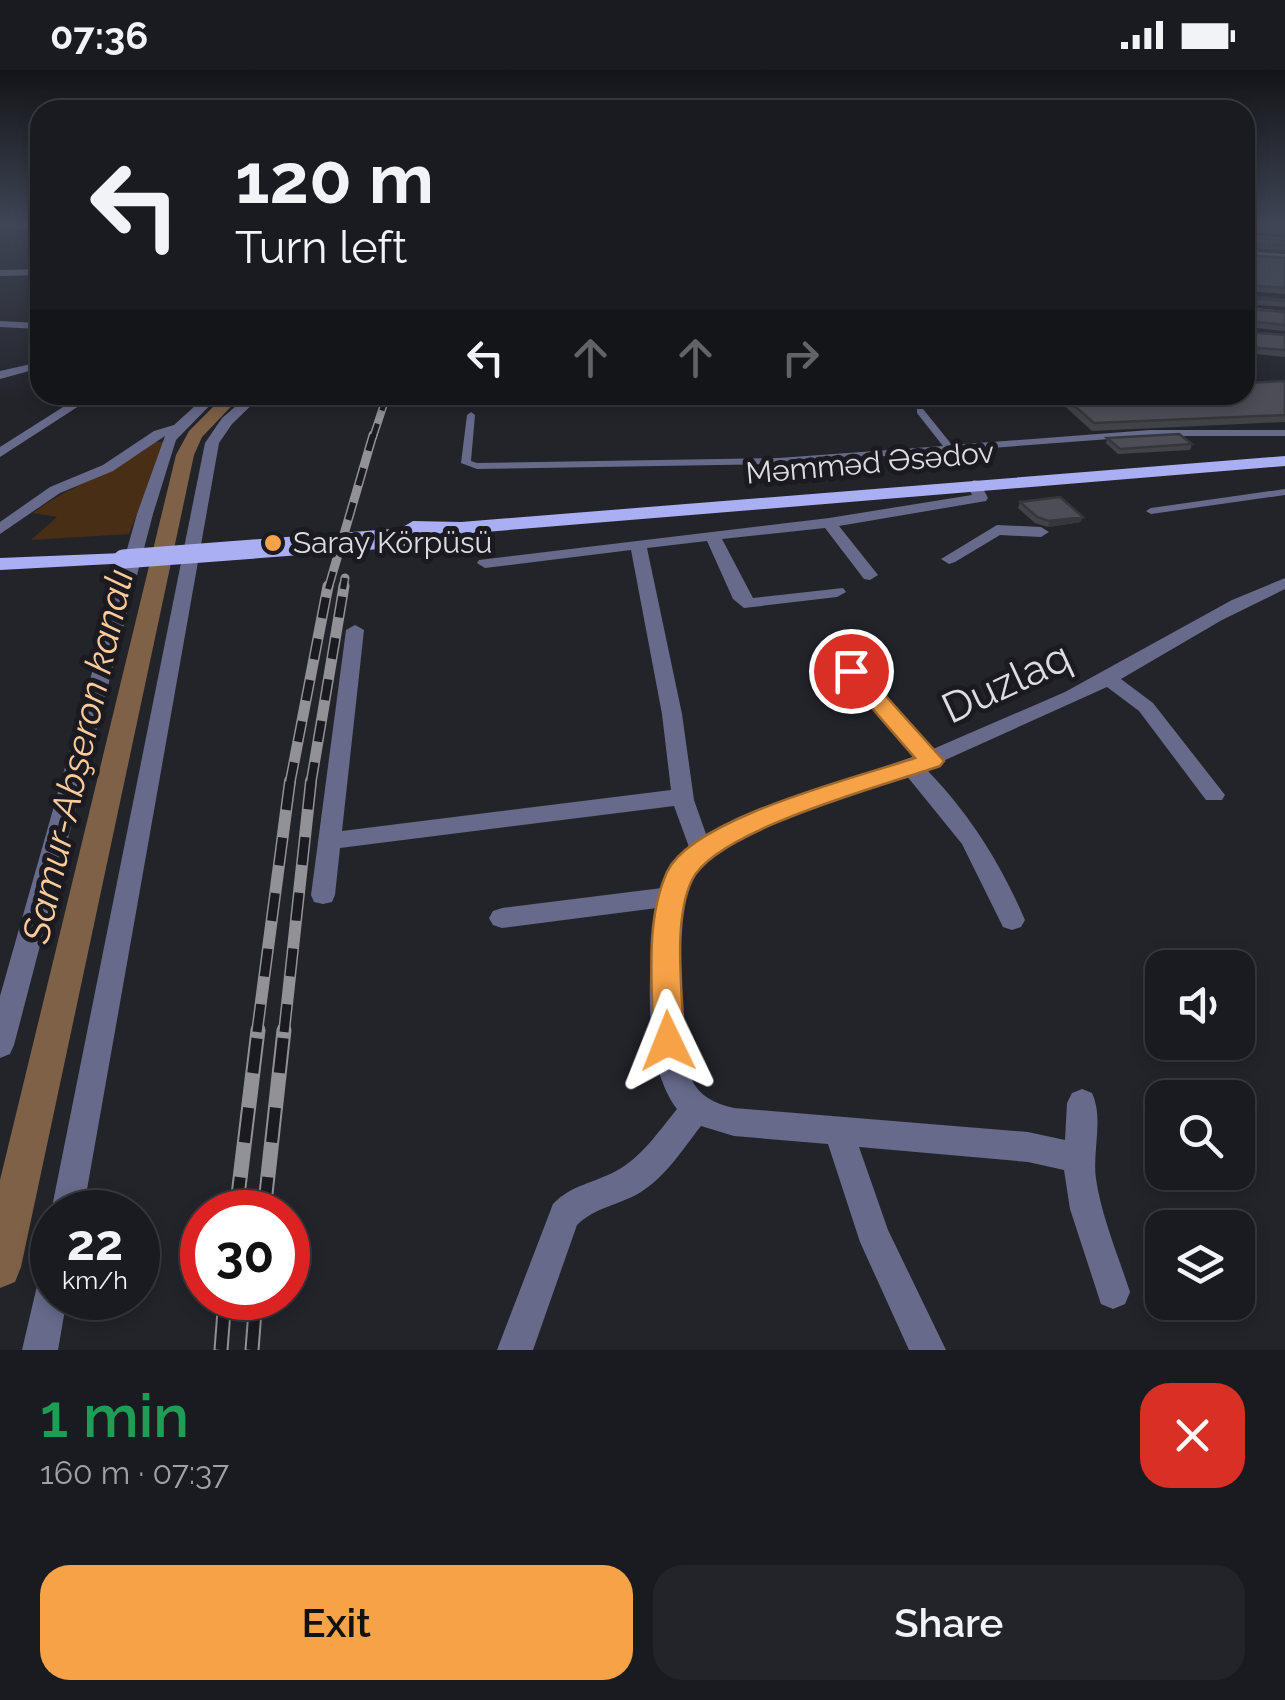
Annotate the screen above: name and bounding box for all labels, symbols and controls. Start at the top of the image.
text: 07:36 [50,13,148,58]
text: 120 m [235,137,434,219]
icon: left [70,140,200,270]
text: Turn left [235,221,407,274]
icon: left [458,330,513,385]
icon: ahead [563,330,618,385]
icon: ahead [668,330,723,385]
icon: right [773,330,828,385]
street label: Məmməd Əsədov [744,434,996,491]
place label: Saray Körpüsü [293,525,492,560]
marker: Saray Körpüsü [262,532,284,554]
water label: Samur-Abşeron kanalı [12,565,142,948]
pin [809,629,894,714]
street label: Duzlaq [934,632,1078,733]
icon: arrive [824,644,879,699]
map controls [1145,950,1255,1320]
button: sound [1145,950,1255,1060]
position arrow [616,989,720,1093]
button: search [1145,1080,1255,1190]
speed limit sign: 30 [180,1190,310,1320]
button: layers [1145,1210,1255,1320]
text: 22 [67,1213,123,1272]
text: km/h [62,1265,128,1295]
text: 1 min [40,1381,189,1451]
button: close [1140,1383,1245,1488]
text: 160 m · 07:37 [40,1454,229,1491]
button: Exit [40,1565,633,1680]
button: Share [653,1565,1245,1680]

